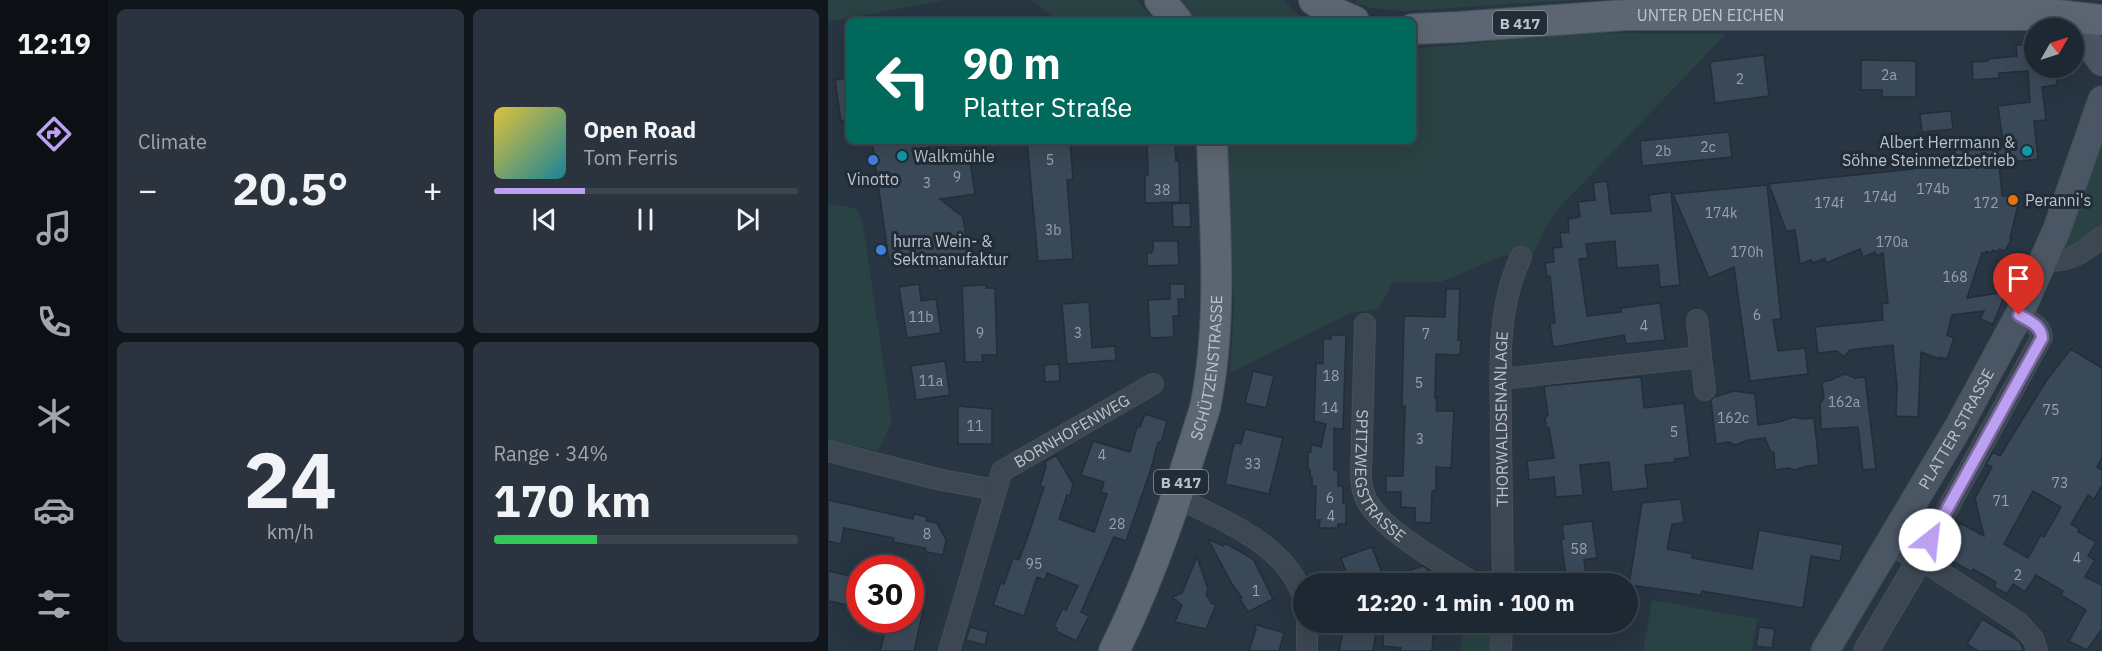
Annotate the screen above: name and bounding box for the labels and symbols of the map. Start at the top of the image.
street label: UNTER DEN EICHEN [1637,5,1784,25]
road number: B 417 [1493,11,1547,35]
north arrow [2024,18,2084,78]
house number: 2a [1881,66,1897,84]
house number: 2 [1736,70,1744,88]
place label: Albert Herrmann & Söhne Steinmetzbetrieb [1842,132,2015,170]
house number: 2c [1700,138,1716,156]
house number: 2b [1655,142,1671,160]
marker: Albert Herrmann & Söhne Steinmetzbetrieb [2020,144,2034,158]
place label: Walkmühle [914,146,995,166]
marker: Walkmühle [895,149,909,163]
house number: 5 [1046,151,1054,169]
marker: Vinotto [866,153,880,167]
house number: 9 [953,168,961,186]
place label: Vinotto [847,169,899,189]
house number: 3 [923,174,931,192]
house number: 174b [1916,180,1950,198]
house number: 38 [1154,181,1170,199]
house number: 174d [1863,188,1897,206]
place label: Peranni's [2025,190,2091,210]
marker: Peranni's [2006,193,2020,207]
house number: 174f [1814,194,1844,212]
house number: 172 [1973,194,1999,212]
house number: 174k [1705,204,1738,222]
house number: 3b [1045,221,1061,239]
place label: hurra Wein- & Sektmanufaktur [893,231,1008,269]
house number: 170a [1876,233,1909,251]
marker: hurra Wein- & Sektmanufaktur [874,243,888,257]
house number: 170h [1730,243,1764,261]
pin [1993,253,2044,315]
house number: 168 [1942,268,1968,286]
street label: SCHÜTZENSTRASSE [1185,295,1226,443]
house number: 6 [1753,306,1761,324]
house number: 11b [909,308,933,326]
house number: 4 [1640,317,1648,335]
house number: 9 [976,324,984,342]
house number: 3 [1074,324,1082,342]
house number: 7 [1422,325,1430,343]
street label: THORWALDSENANLAGE [1490,331,1512,507]
street label: PLATTER STRASSE [1914,365,1998,493]
house number: 18 [1323,367,1339,385]
house number: 11a [919,372,944,390]
house number: 5 [1415,374,1423,392]
street label: BORNHOFENWEG [1010,390,1133,472]
house number: 162a [1828,393,1861,411]
house number: 14 [1322,399,1338,417]
house number: 75 [2043,401,2059,419]
street label: SPITZWEGSTRASSE [1351,409,1410,546]
house number: 162c [1717,409,1749,427]
house number: 11 [967,417,983,435]
house number: 5 [1670,423,1678,441]
house number: 3 [1416,430,1424,448]
house number: 4 [1098,446,1106,464]
house number: 33 [1245,455,1261,473]
road number: B 417 [1154,470,1208,494]
house number: 73 [2052,474,2068,492]
house number: 6 [1326,489,1334,507]
house number: 71 [1993,492,2009,510]
house number: 4 [1327,507,1335,525]
position arrow [1898,508,1962,572]
house number: 28 [1109,515,1125,533]
house number: 8 [923,525,931,543]
house number: 58 [1571,540,1587,558]
house number: 4 [2073,549,2081,567]
speed limit sign: 30 [846,555,924,633]
house number: 95 [1026,555,1042,573]
house number: 2 [2014,566,2022,584]
house number: 1 [1252,582,1260,600]

